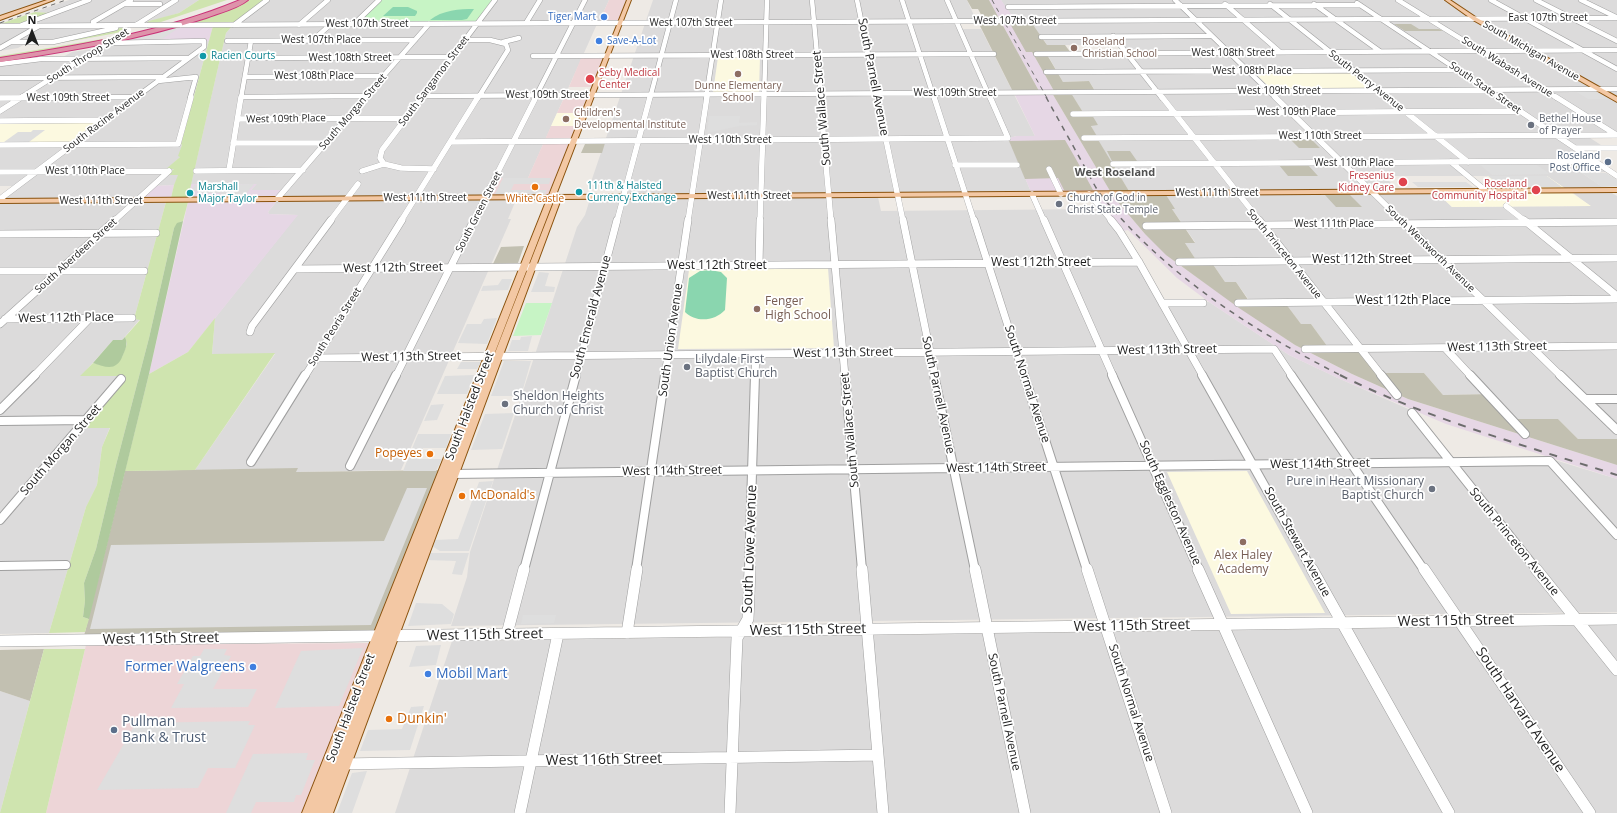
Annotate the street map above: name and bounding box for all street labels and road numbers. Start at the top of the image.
street label: East 107th Street [1508,12,1588,24]
street label: West 107th Street [973,15,1057,27]
street label: West 107th Street [649,17,733,29]
street label: South Parnell Avenue [855,17,891,137]
street label: West 107th Street [325,18,409,30]
street label: South Michigan Avenue [1481,18,1581,84]
street label: South Throop Street [45,26,131,86]
street label: South Sangamon Street [396,33,472,129]
street label: West 107th Place [281,34,361,46]
street label: South Wabash Avenue [1459,34,1555,100]
street label: West 108th Street [1191,47,1275,59]
street label: South Perry Avenue [1326,48,1406,114]
street label: West 108th Street [710,49,794,61]
street label: South Wallace Street [810,50,834,166]
street label: West 108th Street [308,52,392,64]
street label: South State Street [1447,59,1523,117]
street label: West 108th Place [1212,65,1292,77]
street label: West 108th Place [274,70,354,82]
street label: South Morgan Street [317,72,389,152]
street label: West 109th Street [1237,85,1321,97]
street label: South Racine Avenue [61,87,147,155]
street label: West 109th Street [913,87,997,99]
street label: West 109th Street [505,89,589,101]
street label: West 109th Street [26,92,110,104]
street label: West 109th Place [1256,106,1336,118]
street label: West 109th Place [246,112,326,126]
street label: West 110th Street [1278,130,1362,142]
street label: West 110th Street [688,134,772,146]
street label: West 110th Place [1314,157,1394,169]
street label: West 110th Place [45,165,125,177]
street label: South Green Street [453,170,505,254]
street label: West 111th Street [1175,187,1259,199]
street label: West 111th Street [707,190,791,202]
street label: West 111th Street [383,192,467,204]
street label: West 111th Street [59,195,143,207]
street label: South Wentworth Avenue [1383,203,1477,295]
street label: South Princeton Avenue [1244,207,1324,301]
street label: South Aberdeen Street [33,216,119,296]
street label: West 111th Place [1294,218,1374,230]
street label: West 112th Street [1312,253,1412,267]
street label: South Emerald Avenue [568,254,614,380]
street label: West 112th Street [991,256,1091,270]
street label: West 112th Street [667,259,767,273]
street label: West 112th Street [343,260,443,276]
street label: South Union Avenue [656,282,686,398]
street label: South Peoria Street [306,286,364,368]
street label: West 112th Place [1355,294,1451,308]
street label: West 112th Place [18,310,114,326]
street label: South Normal Avenue [1001,323,1053,445]
street label: South Parnell Avenue [919,335,957,455]
street label: West 113th Street [1447,339,1547,355]
street label: West 113th Street [1117,342,1217,358]
street label: West 113th Street [793,345,893,361]
street label: West 113th Street [361,349,461,365]
street label: South Halsted Street [443,350,497,462]
street label: South Wallace Street [838,372,862,488]
street label: South Morgan Street [18,402,104,498]
street label: South Eggleston Avenue [1136,438,1204,568]
street label: West 114th Street [1270,456,1370,472]
street label: West 114th Street [946,460,1046,476]
street label: West 114th Street [622,463,722,479]
street label: South Lowe Avenue [739,484,761,614]
street label: South Stewart Avenue [1261,484,1333,600]
street label: South Princeton Avenue [1466,485,1562,599]
street label: West 115th Street [1398,612,1514,630]
street label: West 115th Street [1074,617,1190,635]
street label: West 115th Street [750,621,866,639]
street label: West 115th Street [427,626,543,644]
street label: West 115th Street [103,630,219,648]
street label: South Normal Avenue [1105,642,1157,764]
street label: South Harvard Avenue [1472,644,1568,776]
street label: South Halsted Street [324,652,378,764]
street label: South Parnell Avenue [985,652,1023,772]
street label: West 116th Street [546,751,662,769]

